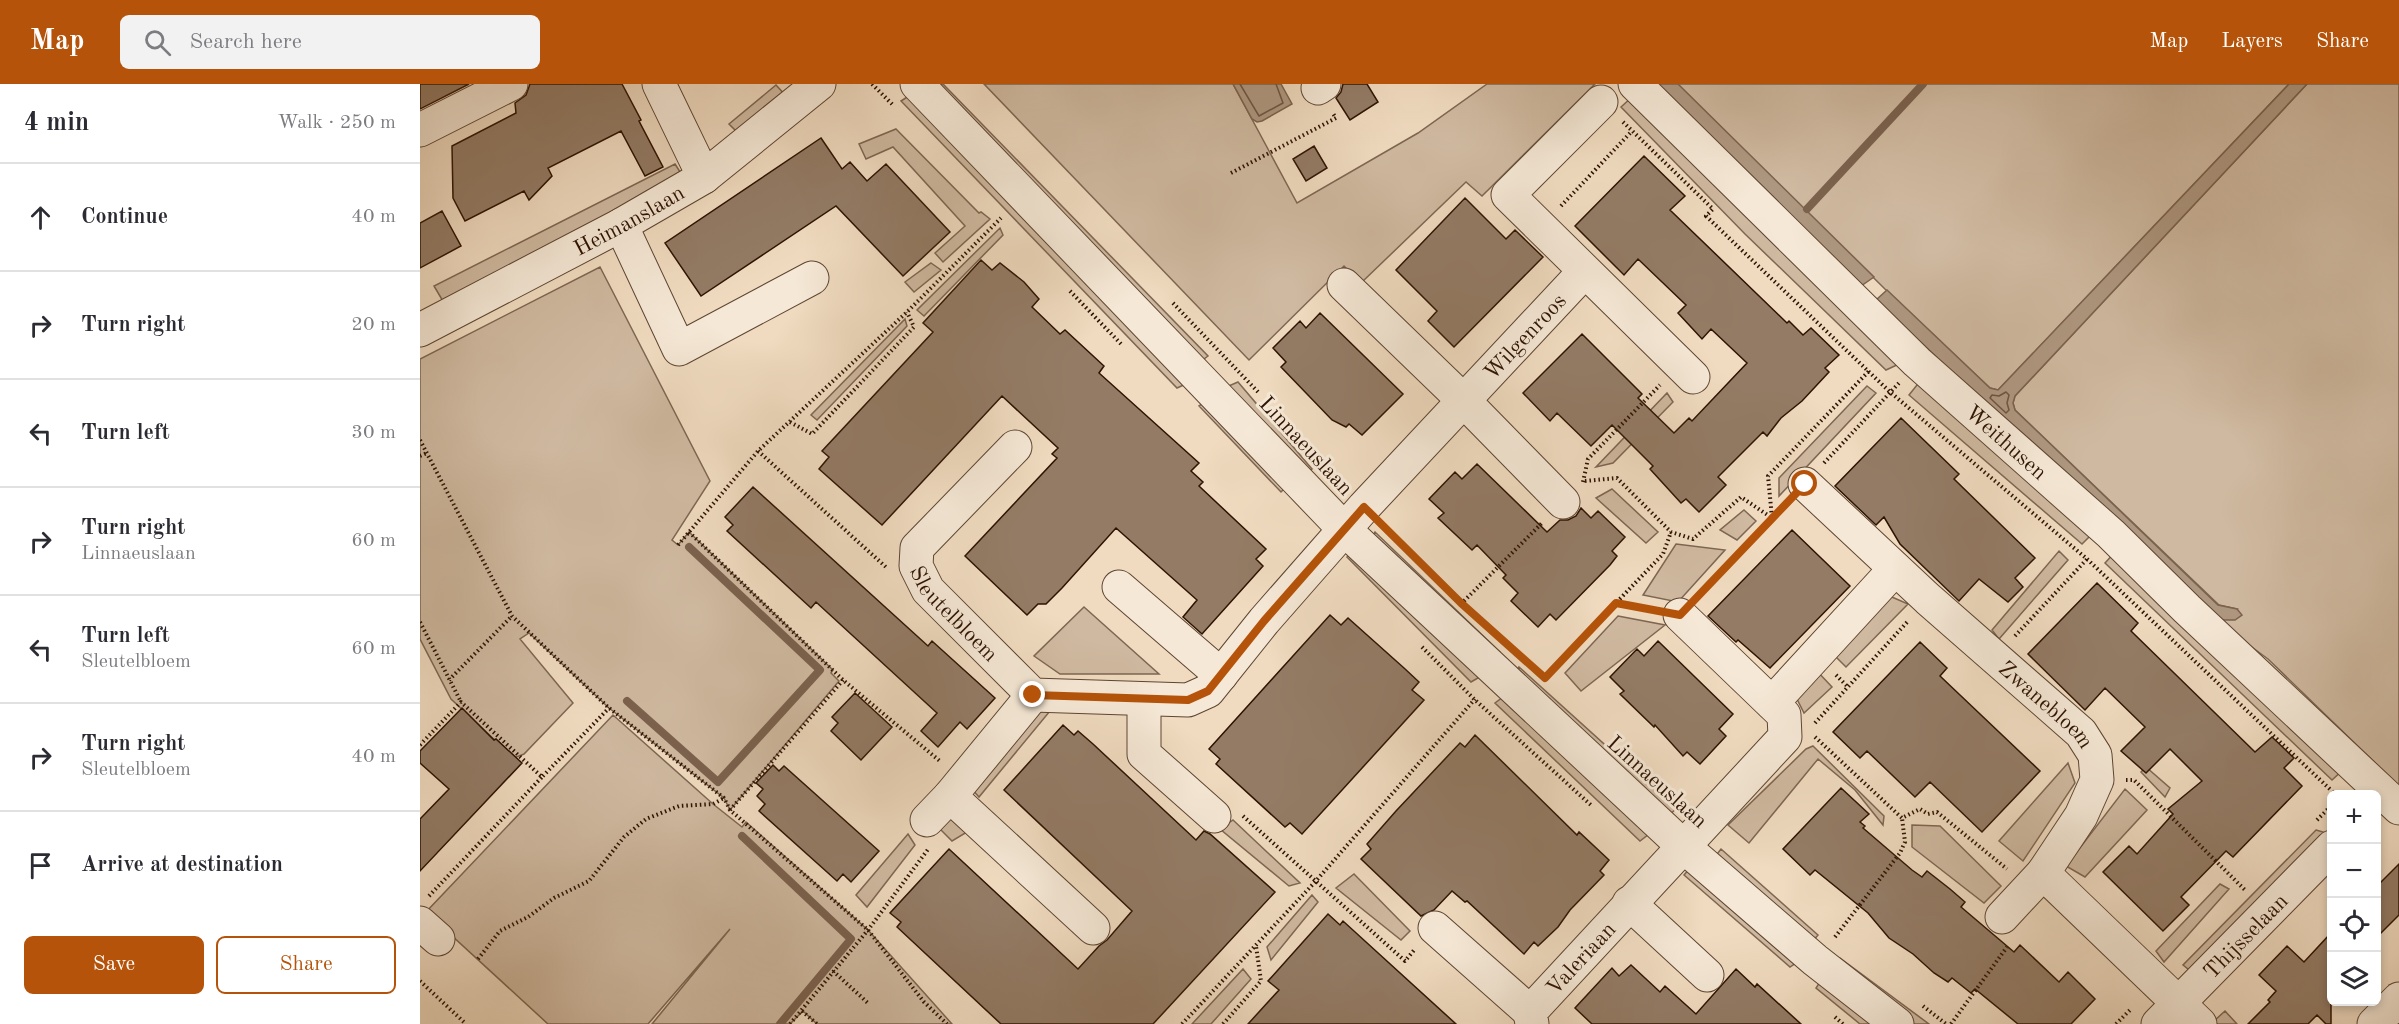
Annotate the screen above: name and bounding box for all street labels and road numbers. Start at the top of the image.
street label: Heimanslaan [571,182,689,261]
street label: Wilgenroos [1481,290,1571,384]
street label: Linnaeuslaan [1254,393,1357,500]
street label: Weithusen [1961,402,2050,485]
street label: Sleutelbloem [905,563,1001,666]
street label: Zwanebloem [1994,657,2097,753]
street label: Linnaeuslaan [1602,732,1711,833]
street label: Thijsselaan [2200,890,2293,984]
street label: Valeriaan [1543,918,1621,1000]

